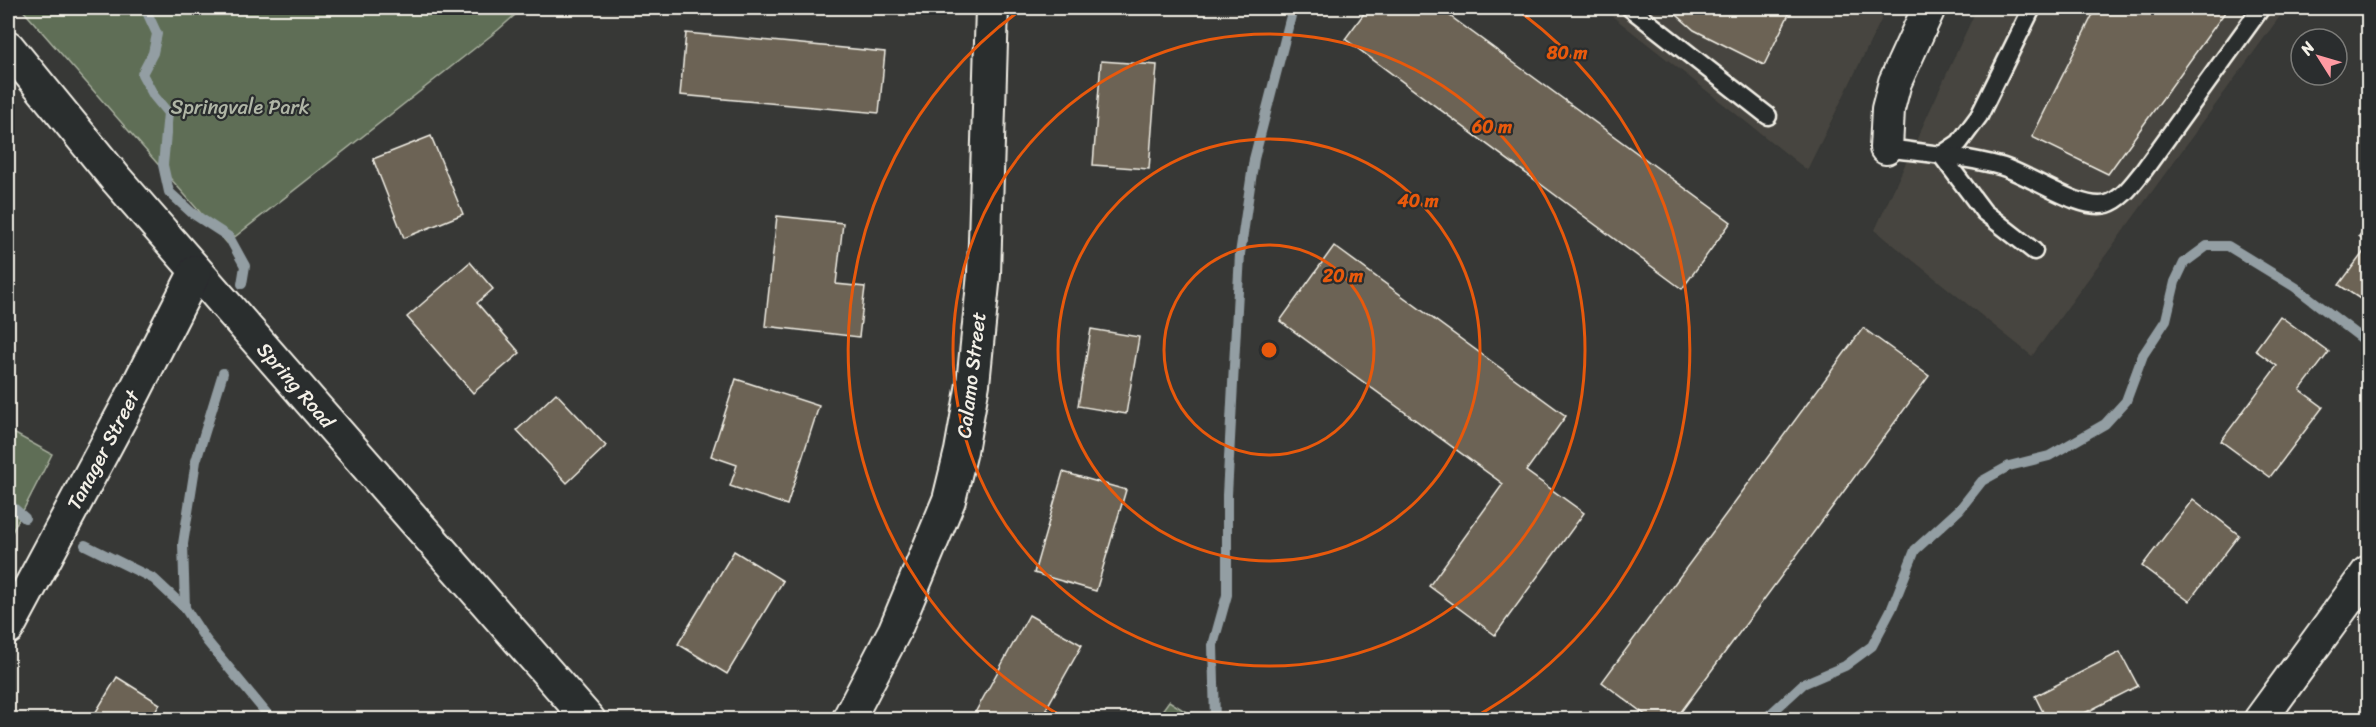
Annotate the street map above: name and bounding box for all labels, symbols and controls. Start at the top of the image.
north arrow [2289,27,2349,87]
text: N [2292,34,2323,62]
text: 80 m [1546,37,1588,69]
park label: Springvale Park [171,90,310,125]
text: 60 m [1471,111,1512,143]
text: 40 m [1396,185,1439,217]
text: 20 m [1322,260,1363,292]
street label: Calamo Street [946,310,997,440]
street label: Spring Road [248,334,345,438]
centre of rings [1259,340,1279,360]
street label: Tanager Street [57,383,150,516]

